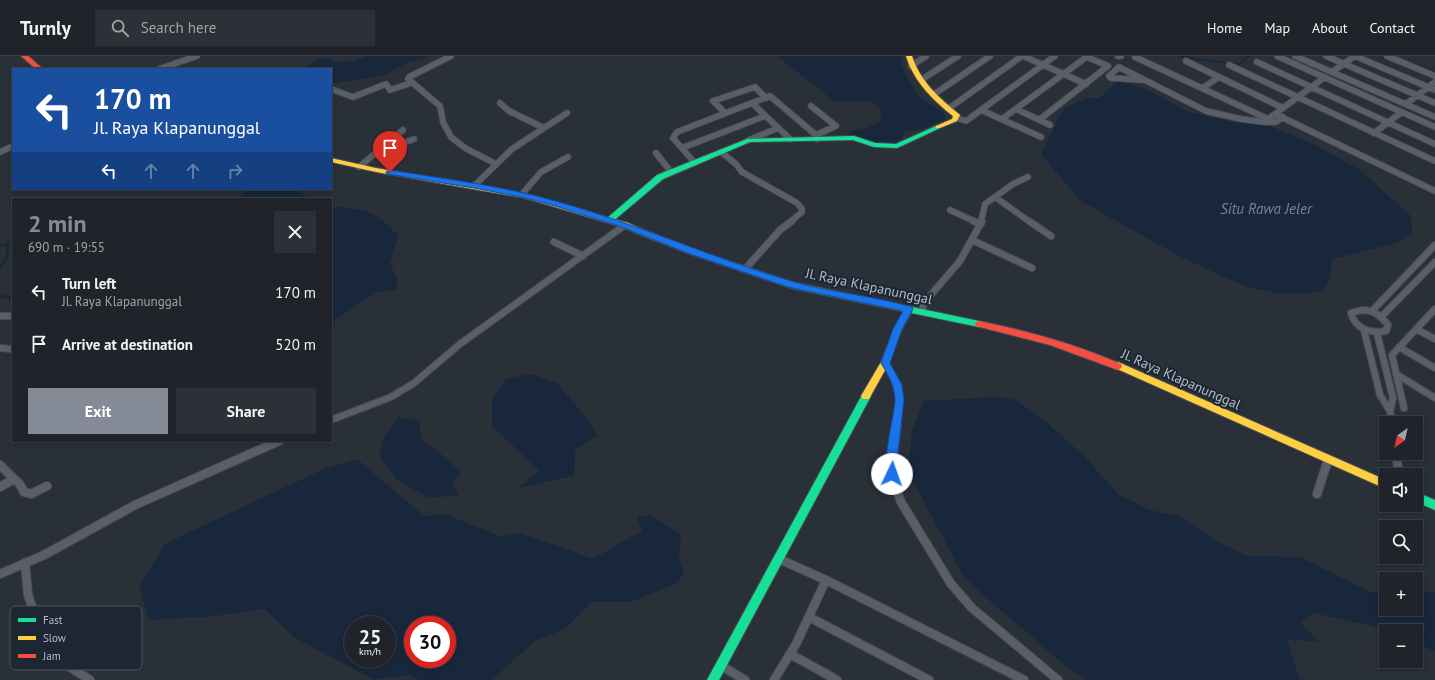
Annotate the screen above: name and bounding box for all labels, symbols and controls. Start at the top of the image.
search box [95,10,375,46]
text: Turnly [20,16,71,40]
icon: search [109,17,131,39]
text: Search here [141,18,216,37]
text: Home [1207,19,1242,37]
text: Map [1264,19,1290,37]
text: About [1312,19,1348,37]
text: Contact [1370,19,1415,37]
text: 170 m [94,80,171,117]
icon: left [28,84,80,136]
text: Jl. Raya Klapanunggal [94,116,260,139]
pin [373,131,407,172]
icon: arrive [379,137,401,159]
icon: left [98,160,120,182]
icon: ahead [140,160,162,182]
icon: ahead [182,160,204,182]
icon: right [224,160,246,182]
water label: Situ Rawa Jeler [1220,199,1313,218]
text: 2 min [28,208,87,239]
button: close [274,211,316,253]
text: 690 m · 19:55 [28,239,105,256]
street label: Jl. Raya Klapanunggal [803,264,934,308]
text: Turn left [62,274,116,293]
icon: left [28,281,50,303]
text: 170 m [275,283,316,302]
text: Jl. Raya Klapanunggal [62,293,182,310]
icon: arrive [28,333,50,355]
text: Arrive at destination [62,335,193,354]
text: 520 m [275,335,316,354]
street label: Jl. Raya Klapanunggal [1117,344,1244,413]
button: Exit [28,388,168,434]
button: Share [176,388,316,434]
north arrow [1379,416,1423,460]
map controls [1379,416,1423,668]
position arrow [871,453,913,495]
button: sound [1379,468,1423,512]
button: search [1379,520,1423,564]
button: + [1379,572,1423,616]
legend [10,606,142,670]
text: Fast [43,613,63,627]
speed limit sign: 30 [404,616,456,668]
text: 25 [359,624,381,650]
button: − [1379,624,1423,668]
text: Slow [43,631,66,645]
text: km/h [359,645,381,658]
text: Jam [42,649,61,663]

